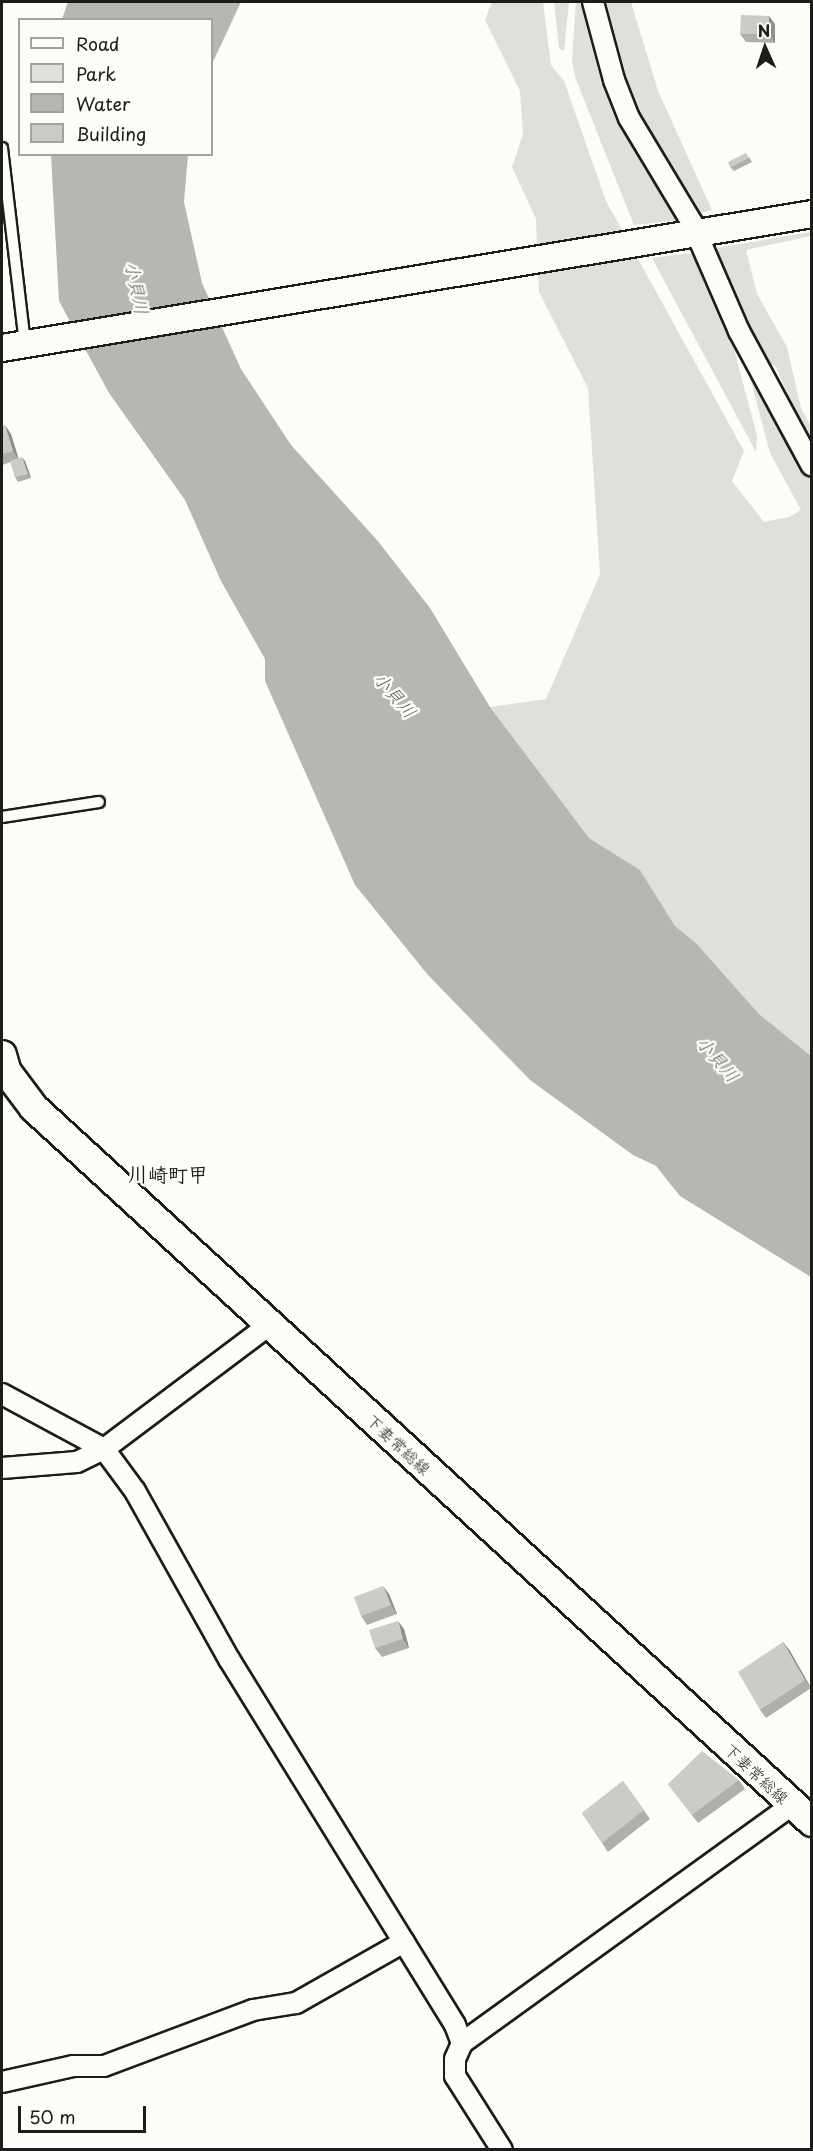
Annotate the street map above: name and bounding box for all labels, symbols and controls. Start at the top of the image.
legend [18,18,213,156]
north arrow [735,18,795,78]
text: N [757,18,771,42]
text: Road [76,30,120,57]
text: Park [76,60,116,87]
text: Water [76,90,130,117]
text: Building [76,120,146,147]
water label: 小貝川 [121,259,153,317]
water label: 小貝川 [369,668,421,722]
water label: 小貝川 [692,1032,744,1086]
district label: 川崎町甲 [128,1162,208,1186]
street label: 下妻常総線 [363,1410,435,1478]
street label: 下妻常総線 [721,1739,793,1807]
scale bar [21,2094,148,2132]
text: 50 m [29,2103,76,2130]

